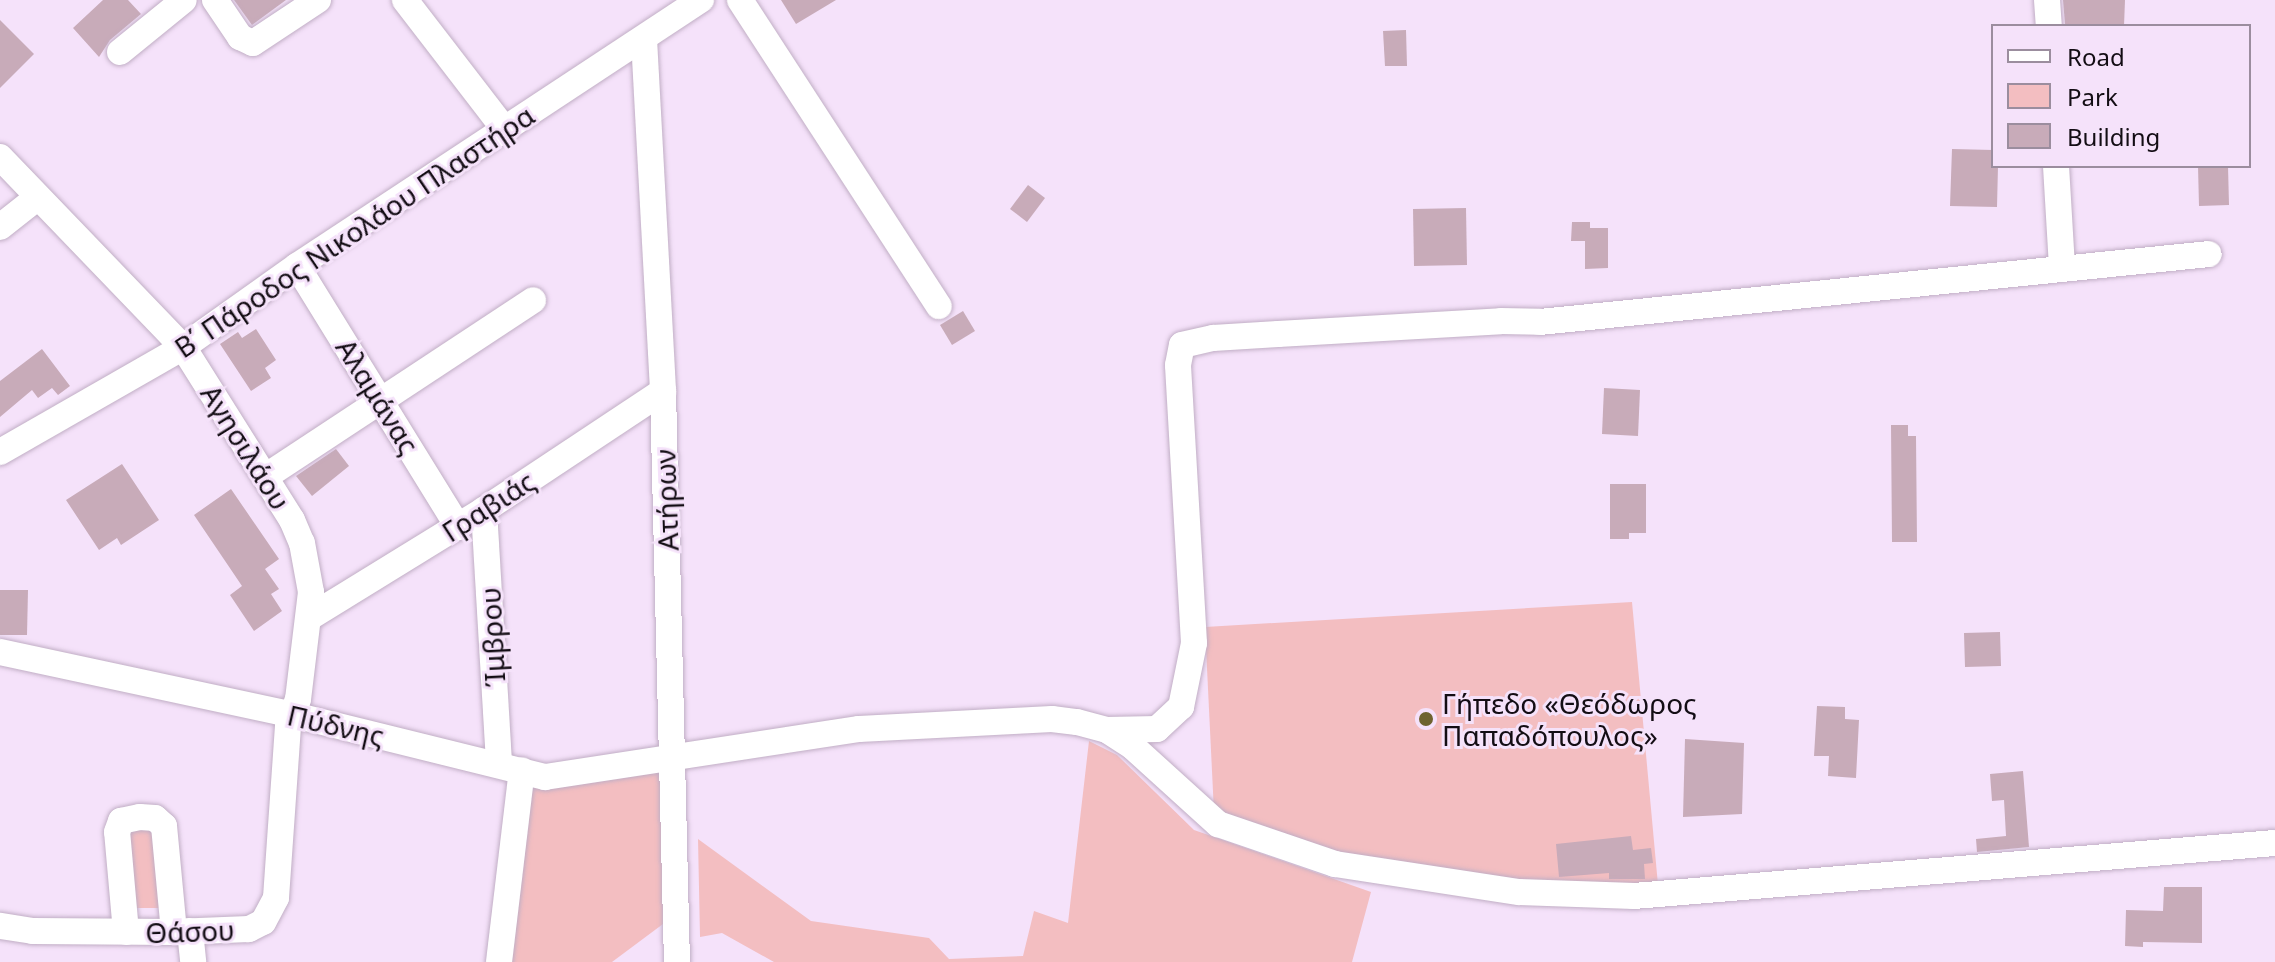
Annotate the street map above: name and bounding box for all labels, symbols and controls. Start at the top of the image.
legend [1991,24,2251,168]
text: Road [2067,40,2125,73]
text: Park [2067,80,2118,113]
street label: Β΄ Πάροδος Νικολάου Πλαστήρα [168,98,540,364]
text: Building [2067,120,2160,153]
street label: Αλαμάνας [330,332,426,460]
street label: Αγησιλάου [194,378,298,516]
street label: Ατήρων [647,449,685,551]
street label: Γραβιάς [435,464,541,548]
street label: Ίμβρου [473,586,511,688]
place label: Γήπεδο «Θεόδωρος Παπαδόπουλος» [1442,686,1697,752]
street label: Πύδνης [284,698,388,752]
marker: Γήπεδο «Θεόδωρος Παπαδόπουλος» [1417,710,1435,728]
street label: Θάσου [145,913,235,949]

